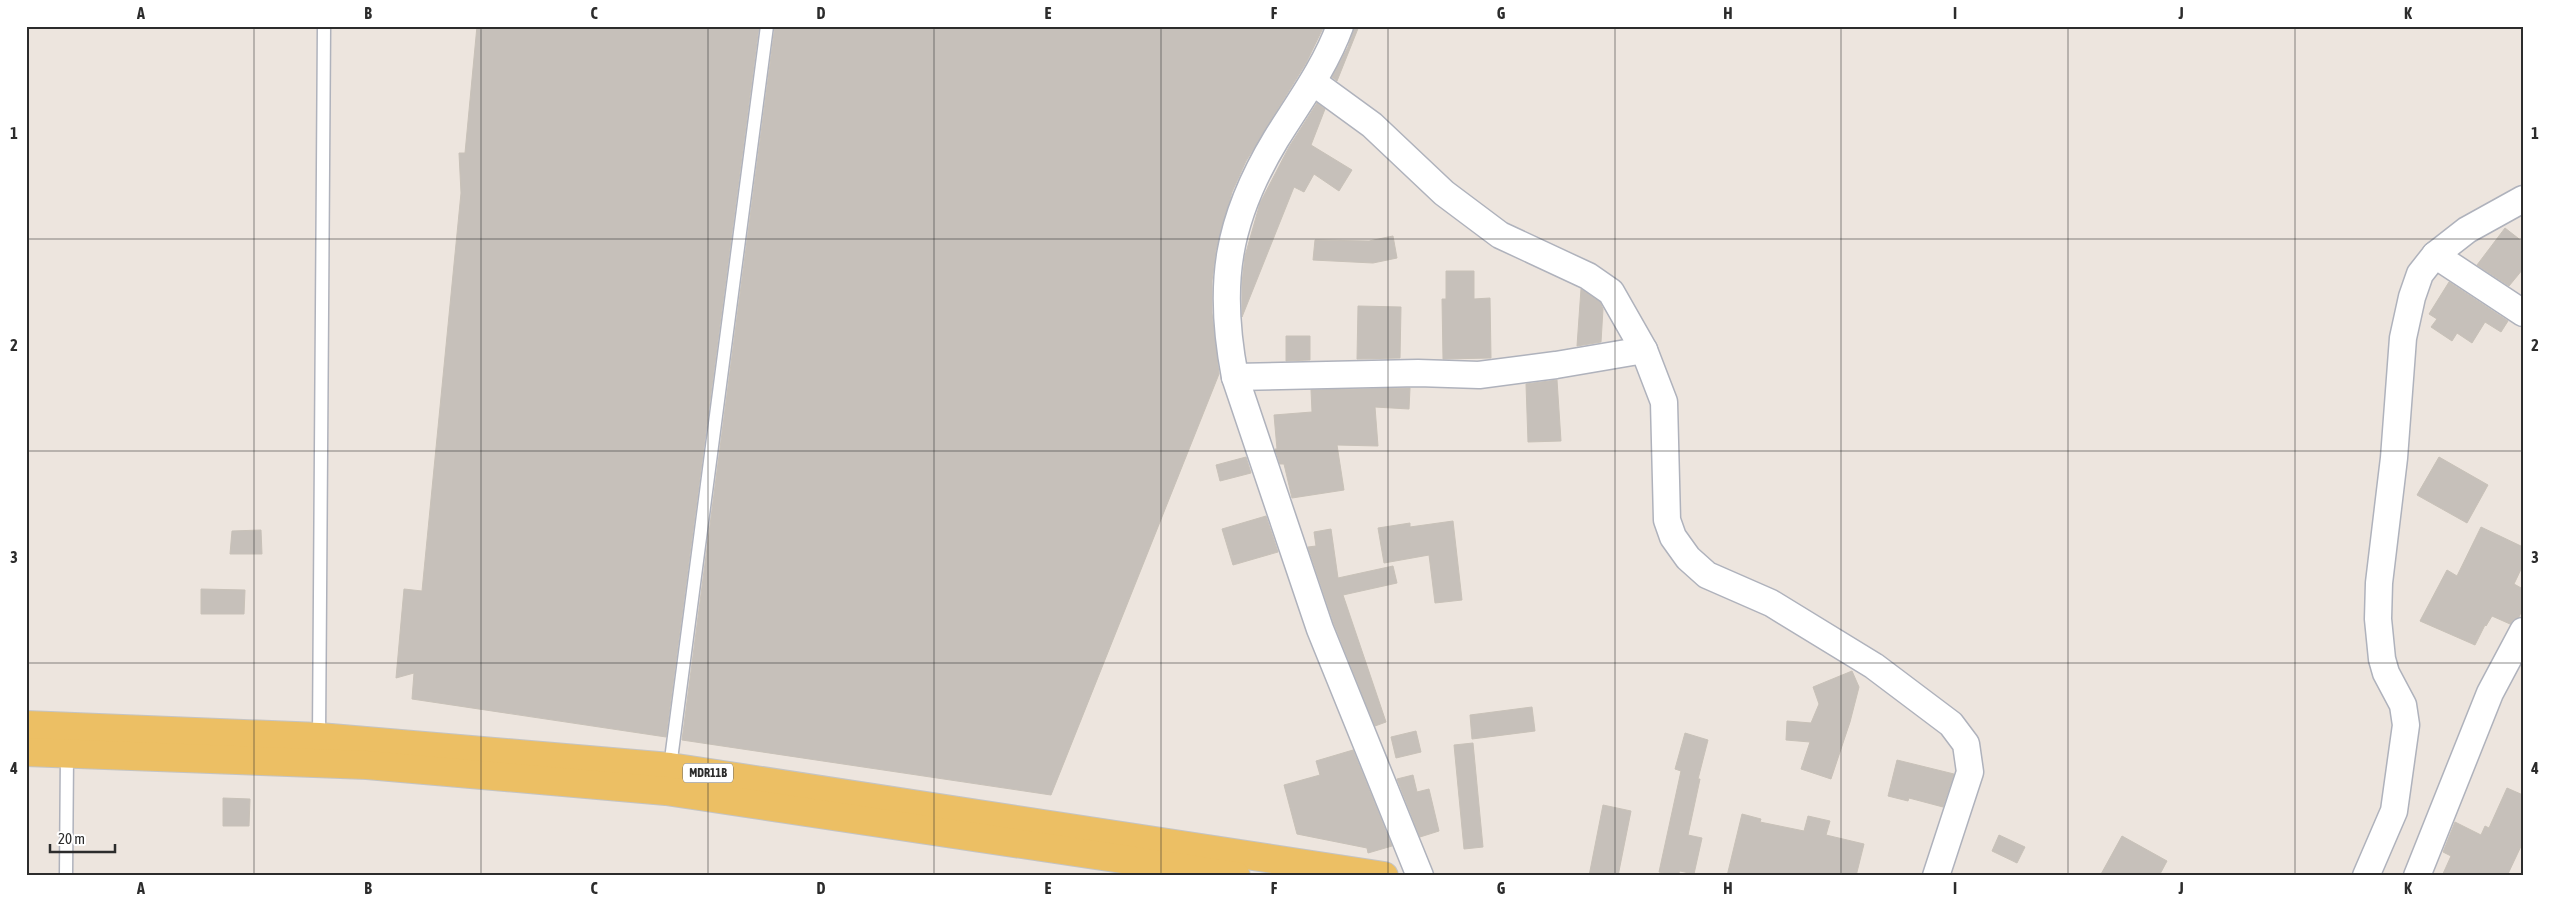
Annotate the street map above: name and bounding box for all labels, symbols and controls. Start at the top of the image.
text: A [136,4,145,22]
text: B [364,4,372,22]
text: C [590,4,598,22]
text: D [817,4,826,22]
text: E [1045,4,1052,22]
text: F [1271,4,1278,22]
text: G [1497,4,1506,22]
text: H [1723,4,1733,22]
text: I [1953,4,1957,22]
text: J [2177,4,2184,22]
text: K [2404,4,2412,22]
text: 1 [10,124,18,142]
text: 1 [2531,124,2539,142]
text: 2 [10,336,18,354]
text: 2 [2531,336,2539,354]
text: 3 [10,548,18,566]
text: 3 [2531,548,2539,566]
text: 4 [9,759,18,777]
text: 4 [2530,759,2539,777]
road number: MDR11B [683,764,733,782]
scale bar [50,822,115,854]
text: 20 m [58,830,85,847]
text: A [136,879,145,897]
text: B [364,879,372,897]
text: C [590,879,598,897]
text: D [817,879,826,897]
text: E [1045,879,1052,897]
text: F [1271,879,1278,897]
text: G [1497,879,1506,897]
text: H [1723,879,1733,897]
text: I [1953,879,1957,897]
text: J [2177,879,2184,897]
text: K [2404,879,2412,897]

